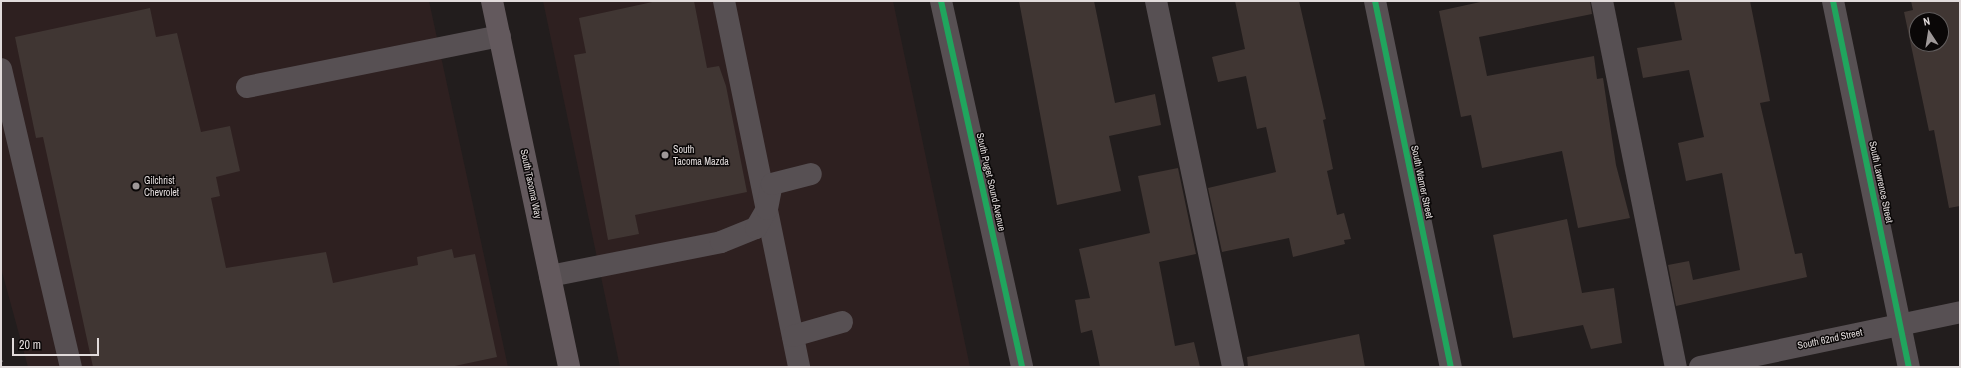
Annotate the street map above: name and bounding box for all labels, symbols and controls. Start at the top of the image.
north arrow [1909,12,1949,52]
text: N [1922,14,1931,29]
street label: South Puget Sound Avenue [974,131,1008,233]
street label: South Lawrence Street [1866,140,1896,224]
place label: South Tacoma Mazda [673,143,729,166]
street label: South Warner Street [1408,144,1436,220]
street label: South Tacoma Way [518,148,544,220]
marker: South Tacoma Mazda [660,150,670,160]
place label: Gilchrist Chevrolet [144,174,179,198]
marker: Gilchrist Chevrolet [131,181,141,191]
street label: South 62nd Street [1796,326,1864,352]
scale bar [14,330,101,356]
text: 20 m [19,337,41,353]

